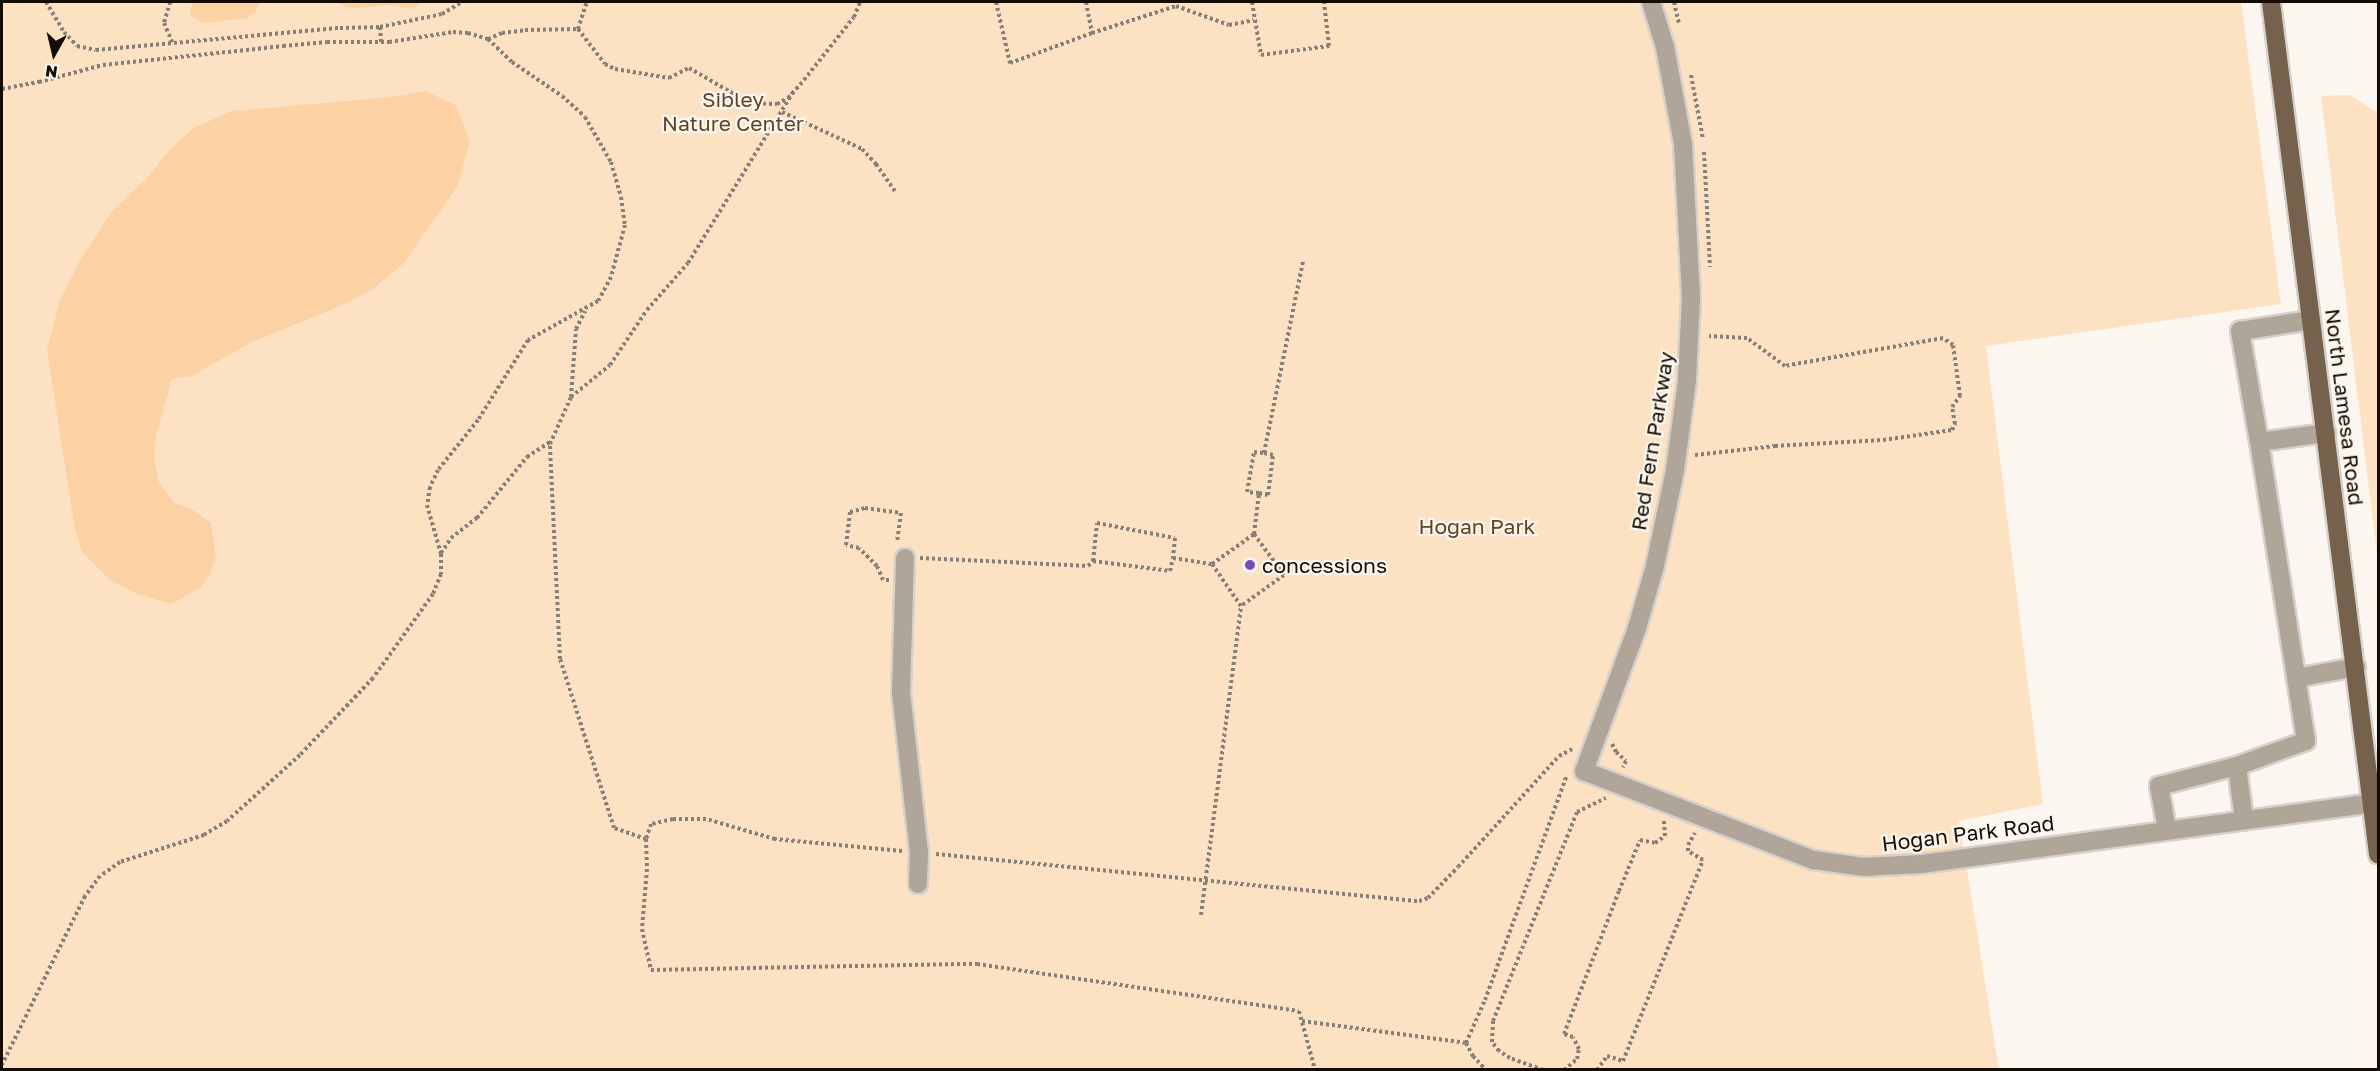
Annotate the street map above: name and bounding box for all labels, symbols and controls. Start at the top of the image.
north arrow [24,24,84,84]
text: N [44,61,59,83]
park label: Sibley Nature Center [662,86,804,136]
street label: North Lamesa Road [2320,307,2370,507]
street label: Red Fern Parkway [1625,350,1679,532]
park label: Hogan Park [1419,513,1535,539]
place label: concessions [1262,552,1387,578]
marker: concessions [1243,558,1257,572]
street label: Hogan Park Road [1880,810,2056,856]

